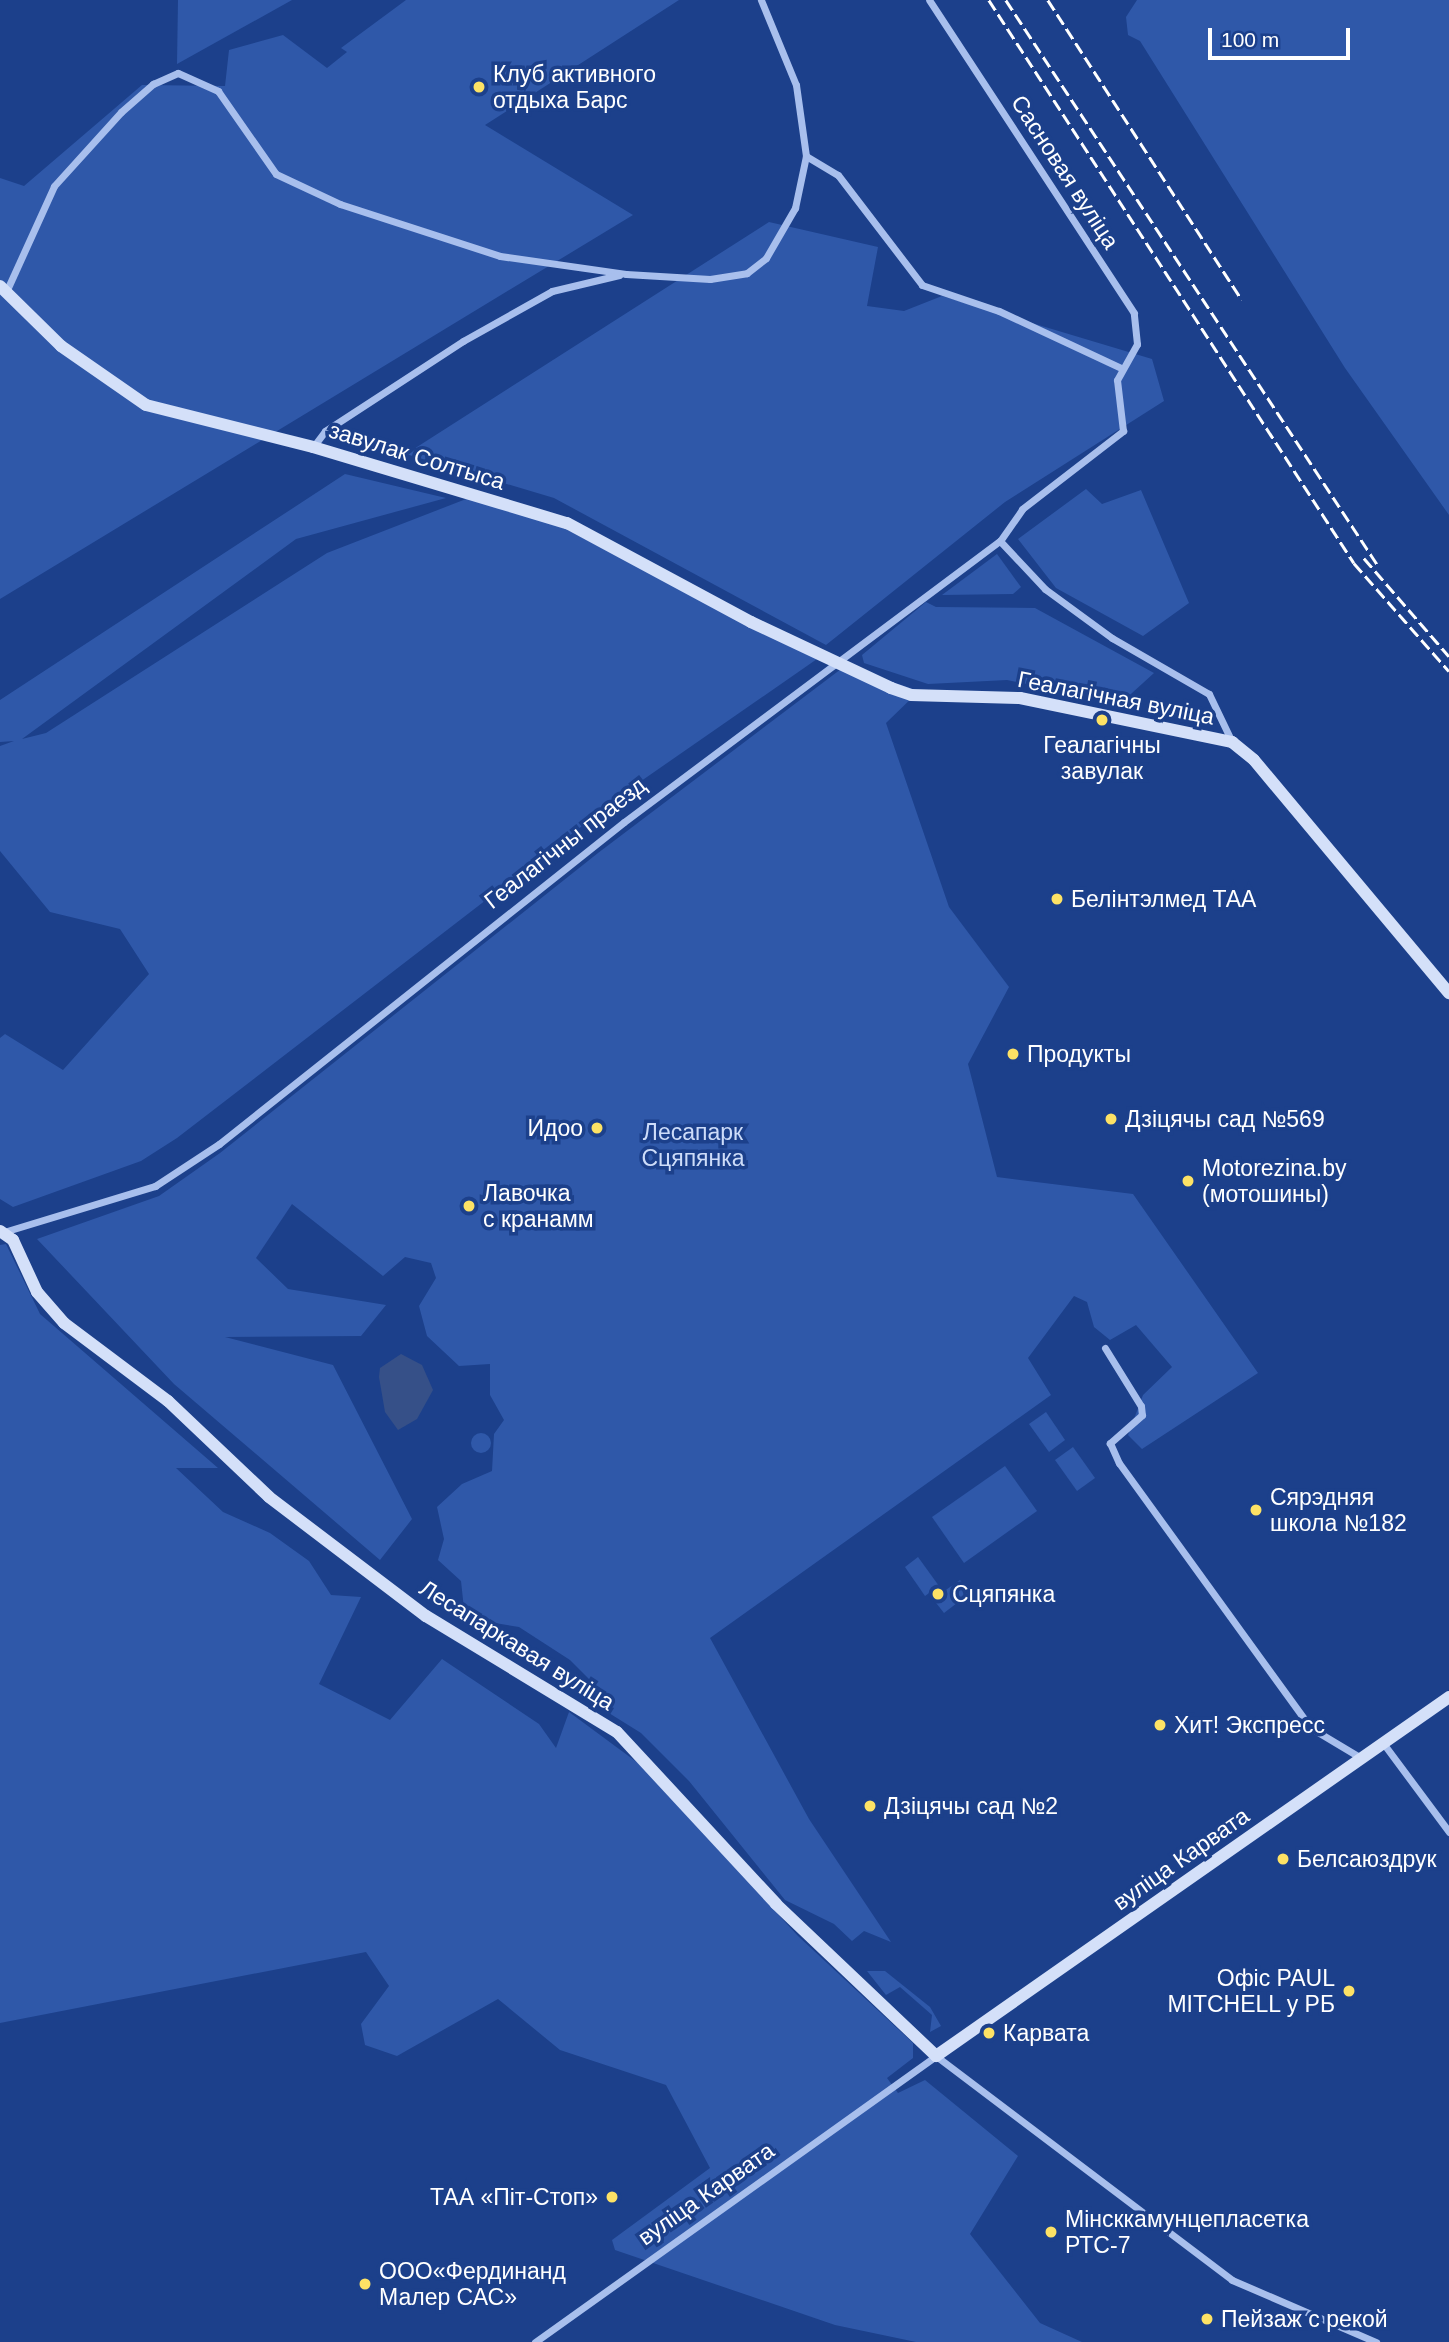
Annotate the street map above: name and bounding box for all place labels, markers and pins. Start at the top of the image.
place label: Клуб активного отдыха Барс [493,60,656,114]
marker: Клуб активного отдыха Барс [471,79,487,95]
marker: Геалагічны завулак [1094,712,1110,728]
place label: Геалагічны завулак [1043,731,1161,785]
place label: Белінтэлмед ТАА [1071,885,1256,913]
marker: Белінтэлмед ТАА [1049,891,1065,907]
place label: Продукты [1027,1040,1131,1068]
marker: Продукты [1005,1046,1021,1062]
place label: Дзіцячы сад №569 [1125,1105,1325,1133]
marker: Дзіцячы сад №569 [1103,1111,1119,1127]
place label: Идоо [527,1114,583,1142]
marker: Идоо [589,1120,605,1136]
place label: Motorezina.by (мотошины) [1202,1154,1346,1208]
marker: Motorezina.by (мотошины) [1180,1173,1196,1189]
place label: Лавочка с кранамм [483,1179,594,1233]
marker: Лавочка с кранамм [461,1198,477,1214]
place label: Сярэдняя школа №182 [1270,1483,1407,1537]
marker: Сярэдняя школа №182 [1248,1502,1264,1518]
place label: Сцяпянка [952,1580,1055,1608]
marker: Сцяпянка [930,1586,946,1602]
place label: Хит! Экспресс [1174,1711,1325,1739]
marker: Хит! Экспресс [1152,1717,1168,1733]
place label: Дзіцячы сад №2 [884,1792,1058,1820]
marker: Дзіцячы сад №2 [862,1798,878,1814]
place label: Белсаюздрук [1297,1845,1437,1873]
marker: Белсаюздрук [1275,1851,1291,1867]
place label: Офіс PAUL MITCHELL у РБ [1167,1964,1335,2018]
marker: Офіс PAUL MITCHELL у РБ [1341,1983,1357,1999]
place label: Карвата [1003,2019,1089,2047]
marker: Карвата [981,2025,997,2041]
place label: ТАА «Піт-Стоп» [430,2183,598,2211]
marker: ТАА «Піт-Стоп» [604,2189,620,2205]
place label: Мінсккамунцепласетка РТС-7 [1065,2205,1309,2259]
marker: Мінсккамунцепласетка РТС-7 [1043,2224,1059,2240]
place label: ООО«Фердинанд Малер САС» [379,2257,566,2311]
marker: ООО«Фердинанд Малер САС» [357,2276,373,2292]
place label: Пейзаж с рекой [1221,2305,1388,2333]
marker: Пейзаж с рекой [1199,2311,1215,2327]

